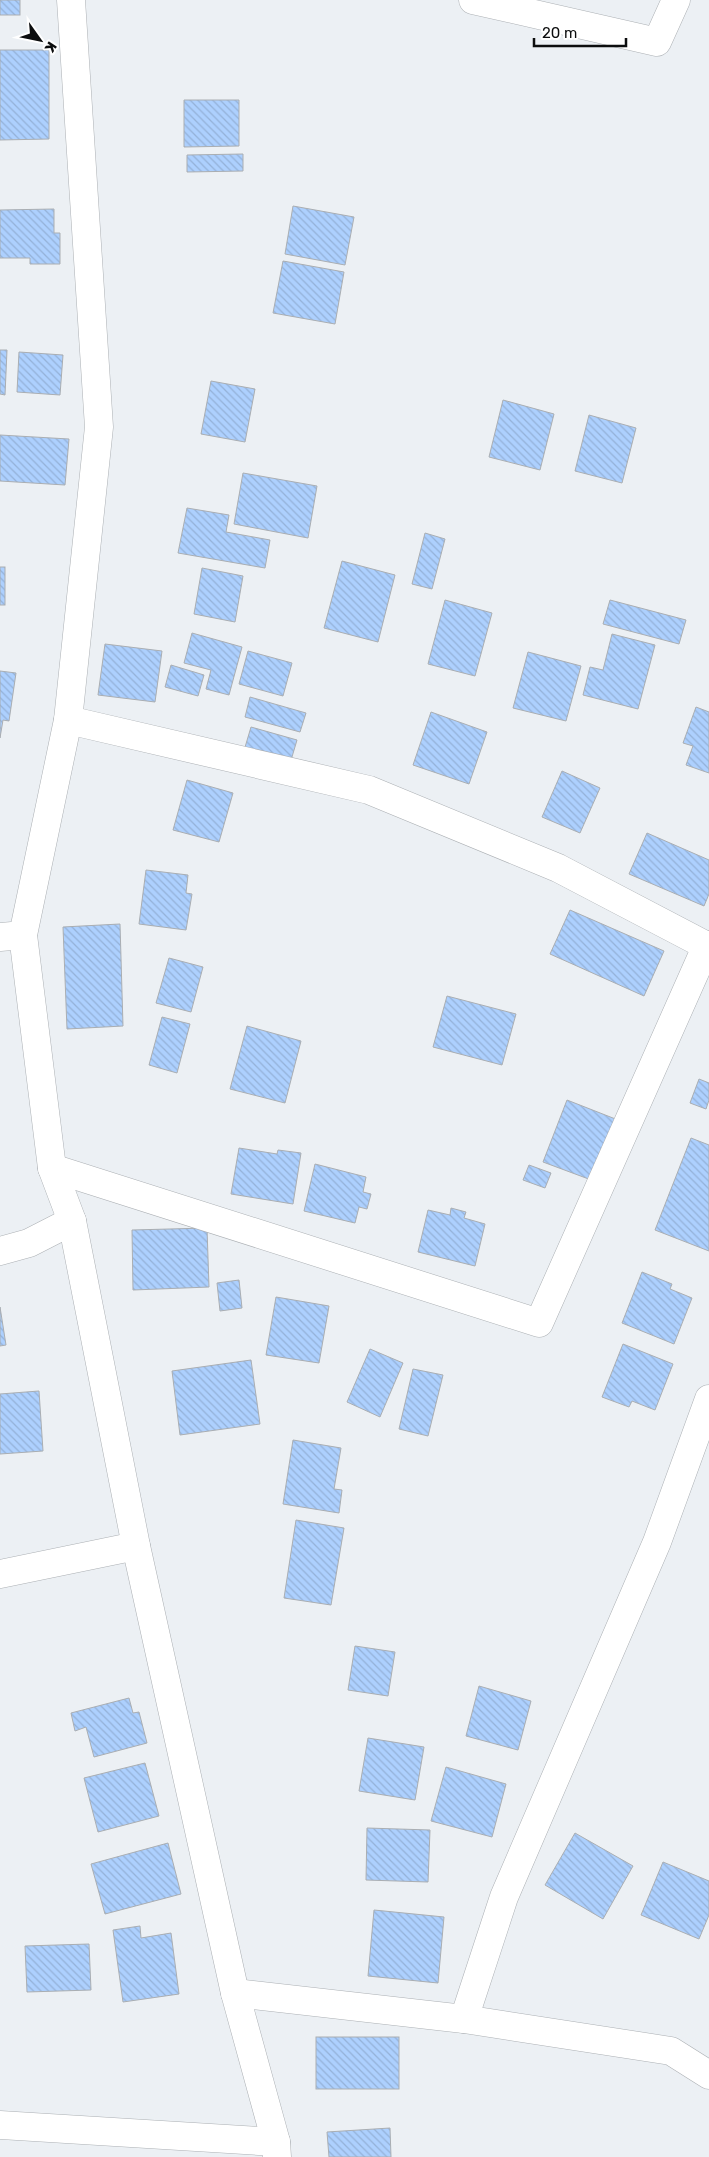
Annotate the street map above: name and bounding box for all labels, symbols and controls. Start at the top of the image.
north arrow [15,15,65,65]
scale bar [534,15,626,47]
text: 20 m [542,24,577,42]
text: K [40,38,60,56]

